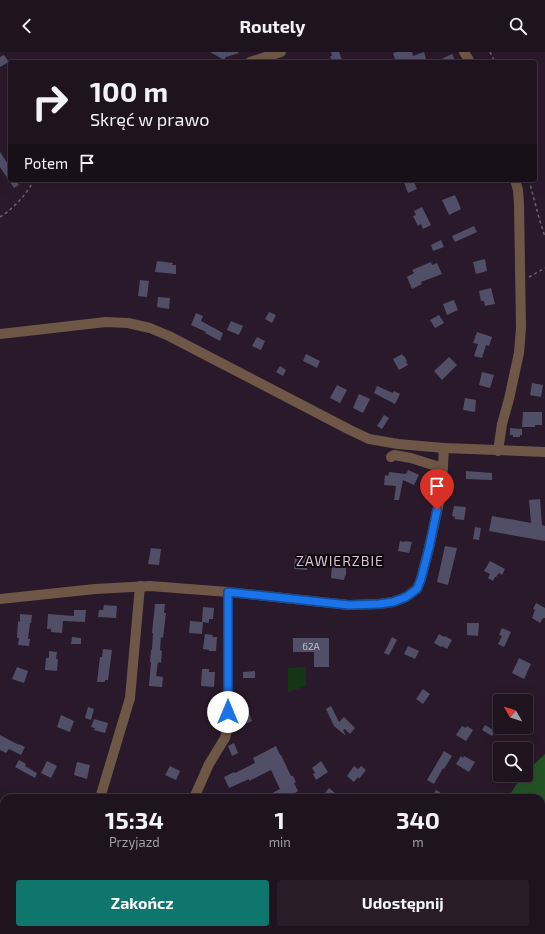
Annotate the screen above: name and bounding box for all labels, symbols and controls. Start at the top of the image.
icon: back [16,15,38,37]
text: Routely [239,15,306,37]
icon: search [507,15,529,37]
text: 100 m [90,74,168,108]
icon: right [24,76,76,128]
text: Skręć w prawo [90,108,209,130]
icon: arrive [76,152,98,174]
text: Potem [24,154,68,172]
pin [420,469,454,510]
icon: arrive [426,475,448,497]
district label: ZAWIERZBIE [296,552,384,569]
house number: 62A [302,640,321,652]
position arrow [207,691,249,733]
north arrow [493,694,533,734]
map controls [493,694,533,782]
button: search [493,742,533,782]
text: 15:34 [105,805,164,834]
text: 1 [275,805,285,834]
text: 340 [396,805,440,834]
text: Przyjazd [109,834,160,850]
text: min [269,834,291,850]
text: m [412,834,424,850]
button: Zakończ [16,880,269,926]
button: Udostępnij [277,880,529,926]

